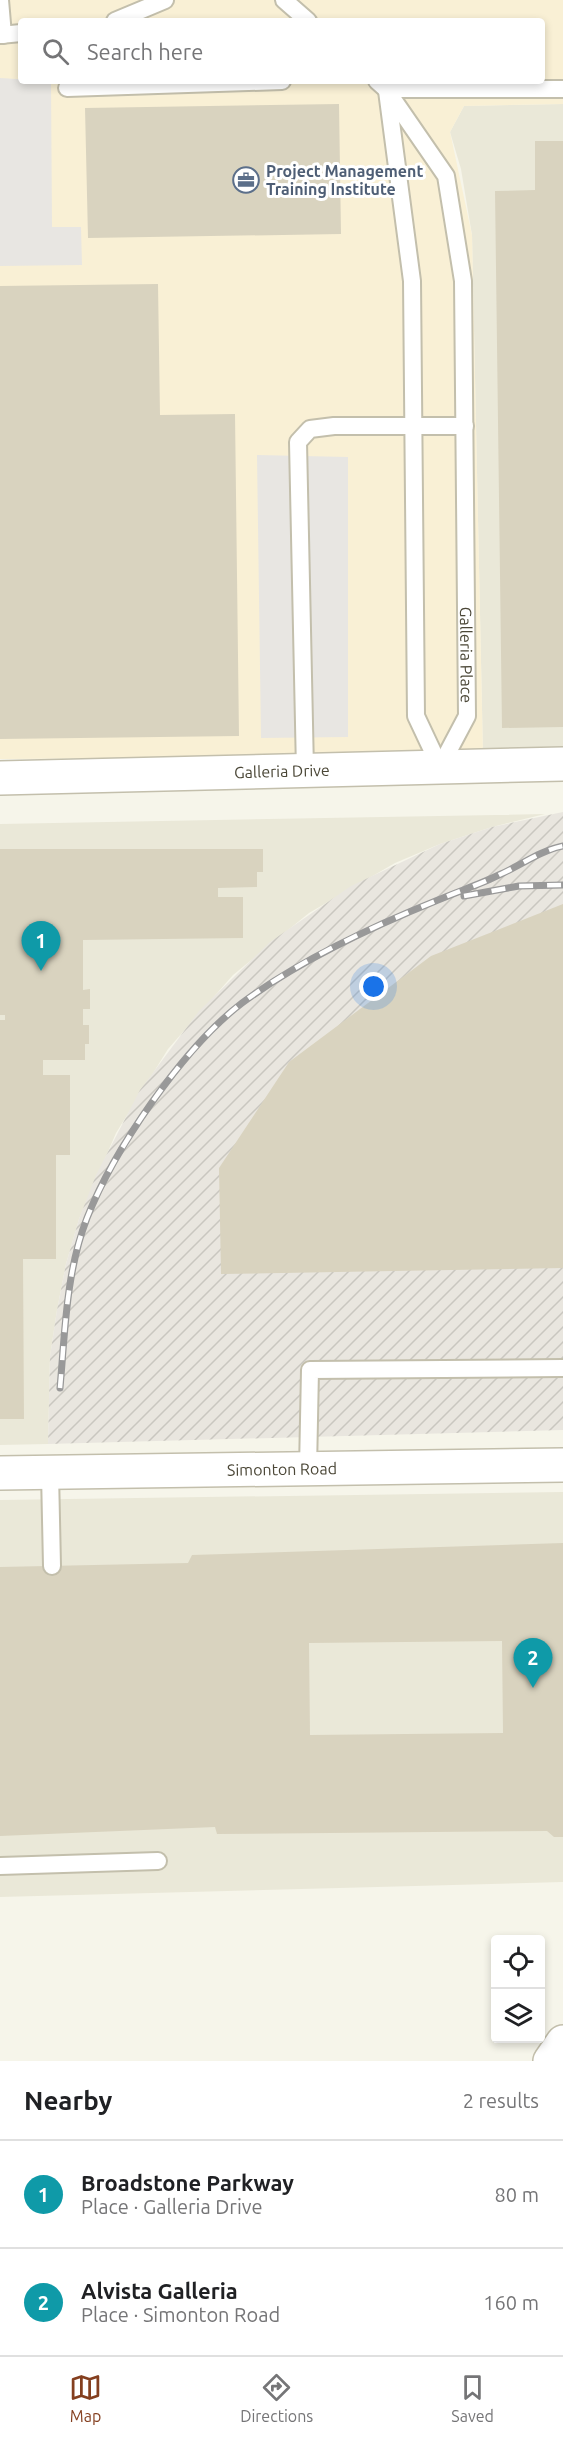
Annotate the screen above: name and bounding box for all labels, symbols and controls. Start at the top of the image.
search box [18,18,545,84]
icon: search [39,35,72,68]
text: Search here [87,39,203,64]
place label: Project Management Training Institute [266,162,423,198]
office icon: Project Management Training Institute [231,165,261,195]
street label: Galleria Place [457,607,476,703]
street label: Galleria Drive [234,761,330,781]
pin: 1 [22,922,60,971]
your location [359,972,388,1001]
street label: Simonton Road [227,1459,337,1479]
pin: 2 [514,1638,552,1688]
map controls [491,1935,545,2043]
button: locate [491,1935,545,1989]
button: layers [491,1989,545,2043]
text: Nearby [24,2086,112,2115]
text: 2 results [463,2089,539,2112]
text: Broadstone Parkway [81,2170,294,2195]
text: 1 [38,2183,49,2206]
text: 80 m [495,2183,539,2206]
text: Place · Galleria Drive [81,2195,263,2218]
text: Alvista Galleria [81,2278,238,2303]
text: 2 [38,2291,49,2314]
text: 160 m [483,2291,539,2314]
text: Place · Simonton Road [81,2303,280,2326]
tab: Map [69,2371,102,2425]
tab: Directions [240,2371,313,2425]
tab: Saved [451,2371,494,2425]

